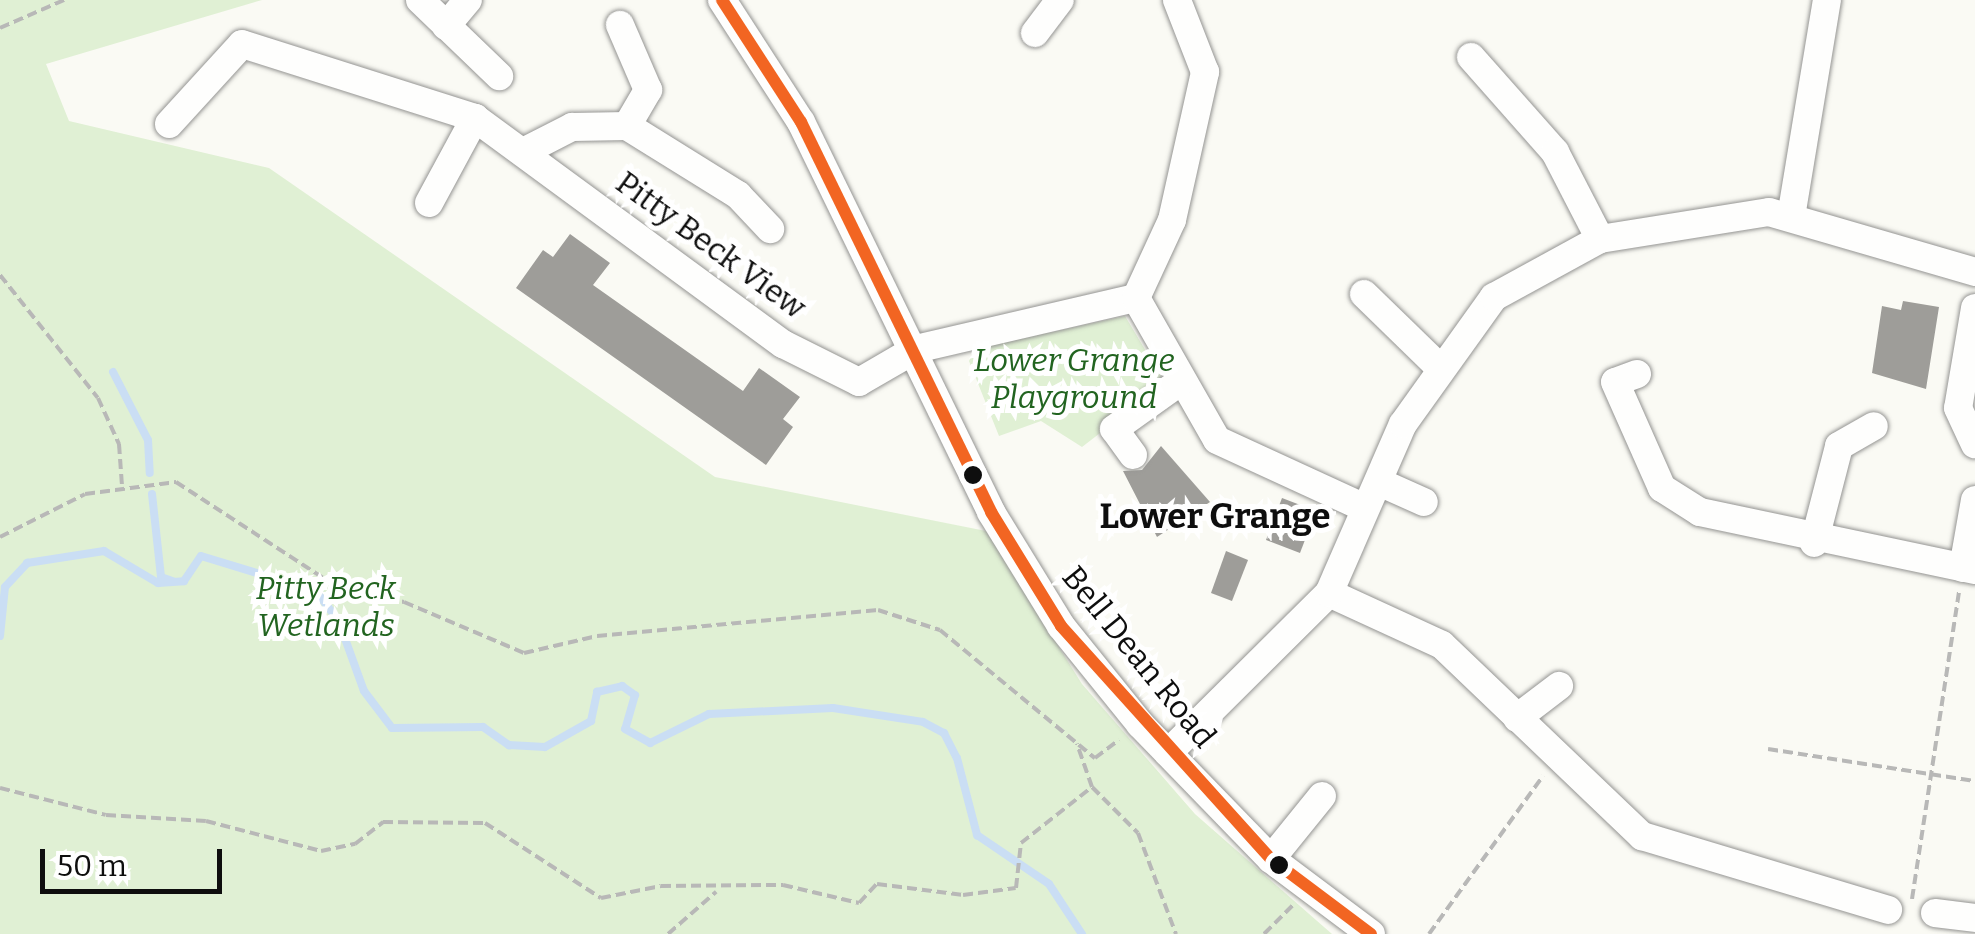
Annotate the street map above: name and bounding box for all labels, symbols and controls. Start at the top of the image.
street label: Pitty Beck View [609,163,813,327]
park label: Lower Grange Playground [973,342,1175,417]
unlabelled marker [963,465,983,485]
district label: Lower Grange [1099,495,1331,537]
street label: Bell Dean Road [1054,559,1224,755]
park label: Pitty Beck Wetlands [256,570,396,645]
scale bar [45,829,228,891]
text: 50 m [57,848,127,884]
unlabelled marker [1269,855,1289,875]

